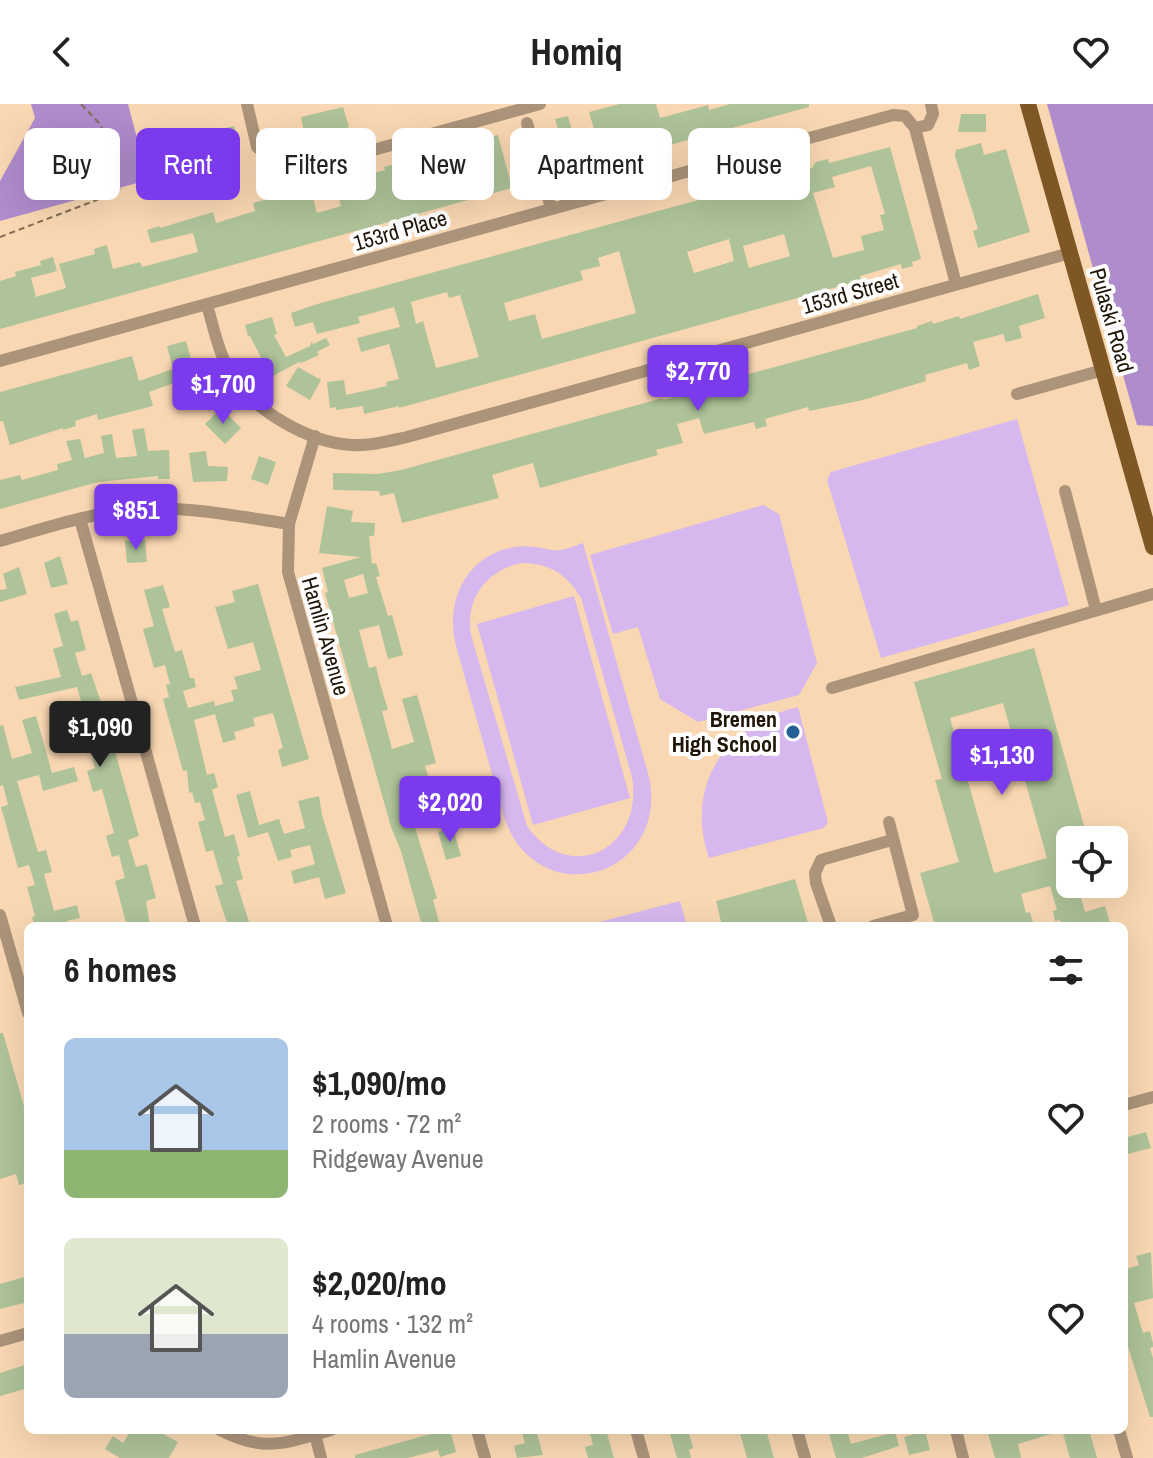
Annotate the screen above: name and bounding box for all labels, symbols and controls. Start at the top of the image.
text: Homiq [531,28,622,76]
icon: back [40,30,84,74]
icon: heart [1069,30,1113,74]
chip: Buy [24,128,120,200]
chip: Rent [136,128,240,200]
chip: Filters [256,128,376,200]
chip: New [392,128,494,200]
chip: Apartment [510,128,672,200]
chip: House [688,128,810,200]
street label: 153rd Place [350,202,450,258]
street label: Pulaski Road [1083,264,1141,376]
street label: 153rd Street [798,265,902,321]
pin: $2,770 [633,345,763,413]
text: $2,770 [665,353,731,388]
pin: $1,700 [158,358,288,426]
text: $1,700 [190,366,256,401]
pin: $851 [89,484,183,552]
text: $851 [112,492,160,527]
street label: Hamlin Avenue [295,573,357,699]
pin: $1,090 [35,701,165,769]
place label: Bremen High School [672,704,777,759]
text: $1,090 [67,709,133,744]
marker: Bremen High School [784,723,802,741]
pin: $1,130 [937,729,1067,797]
text: $1,130 [969,737,1035,772]
pin: $2,020 [385,776,515,844]
text: $2,020 [417,784,483,819]
map controls [1056,826,1128,898]
button: locate [1056,826,1128,898]
text: 6 homes [64,947,177,993]
icon: filters [1044,948,1088,992]
text: $1,090/mo [312,1060,447,1106]
icon: home [128,1070,224,1166]
icon: heart [1044,1096,1088,1140]
text: 2 rooms · 72 m² [312,1106,461,1141]
text: Ridgeway Avenue [312,1141,484,1176]
text: $2,020/mo [312,1260,447,1306]
icon: home [128,1270,224,1366]
icon: heart [1044,1296,1088,1340]
text: 4 rooms · 132 m² [312,1306,473,1341]
text: Hamlin Avenue [312,1341,456,1376]

